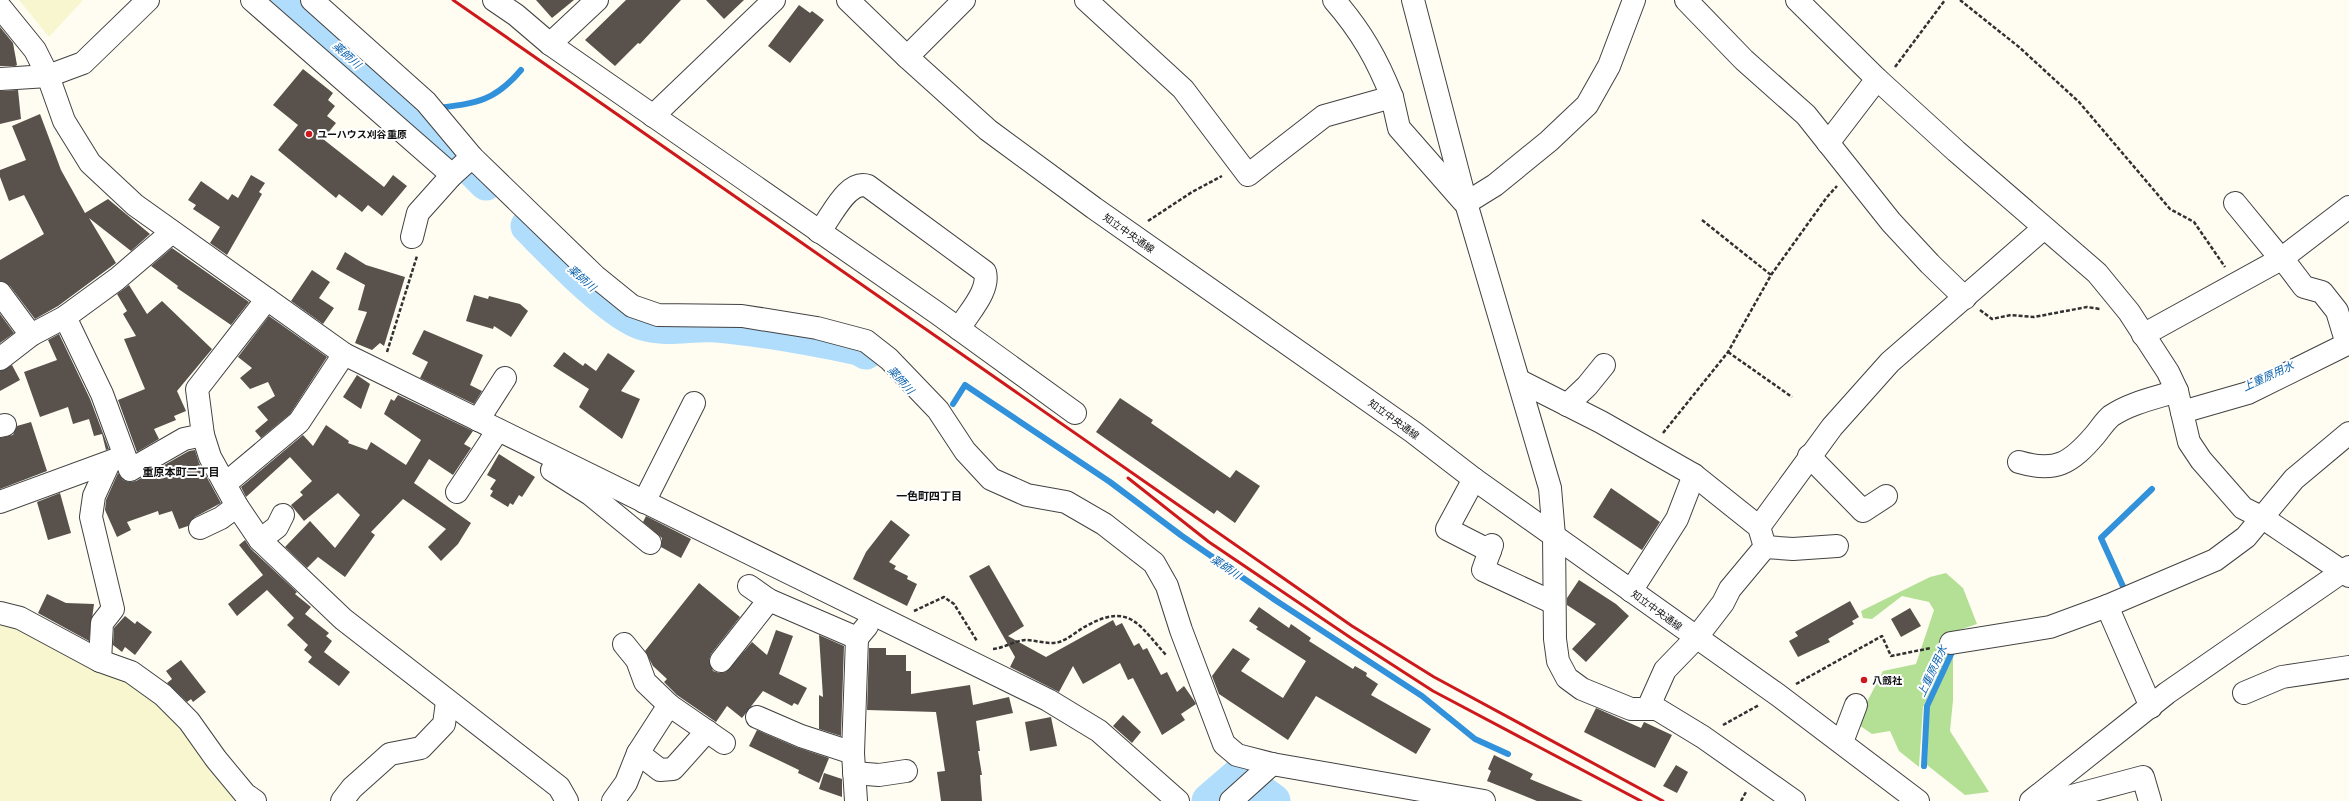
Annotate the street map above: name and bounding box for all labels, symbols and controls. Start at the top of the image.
water label: 薬師川 [330,37,366,72]
place label: ユーハウス刈谷重原 [317,126,407,141]
marker: ユーハウス刈谷重原 [304,129,314,139]
street label: 知立中央通線 [1100,209,1158,256]
water label: 薬師川 [565,260,601,295]
water label: 上重原用水 [2239,356,2297,394]
water label: 薬師川 [885,362,919,398]
street label: 知立中央通線 [1366,395,1423,442]
district label: 重原本町二丁目 [143,463,220,479]
district label: 一色町四丁目 [896,487,962,503]
water label: 薬師川 [1208,550,1246,583]
street label: 知立中央通線 [1629,586,1686,633]
water label: 上重原用水 [1912,641,1950,699]
place label: 八劔社 [1872,672,1903,687]
marker: 八劔社 [1859,675,1869,685]

